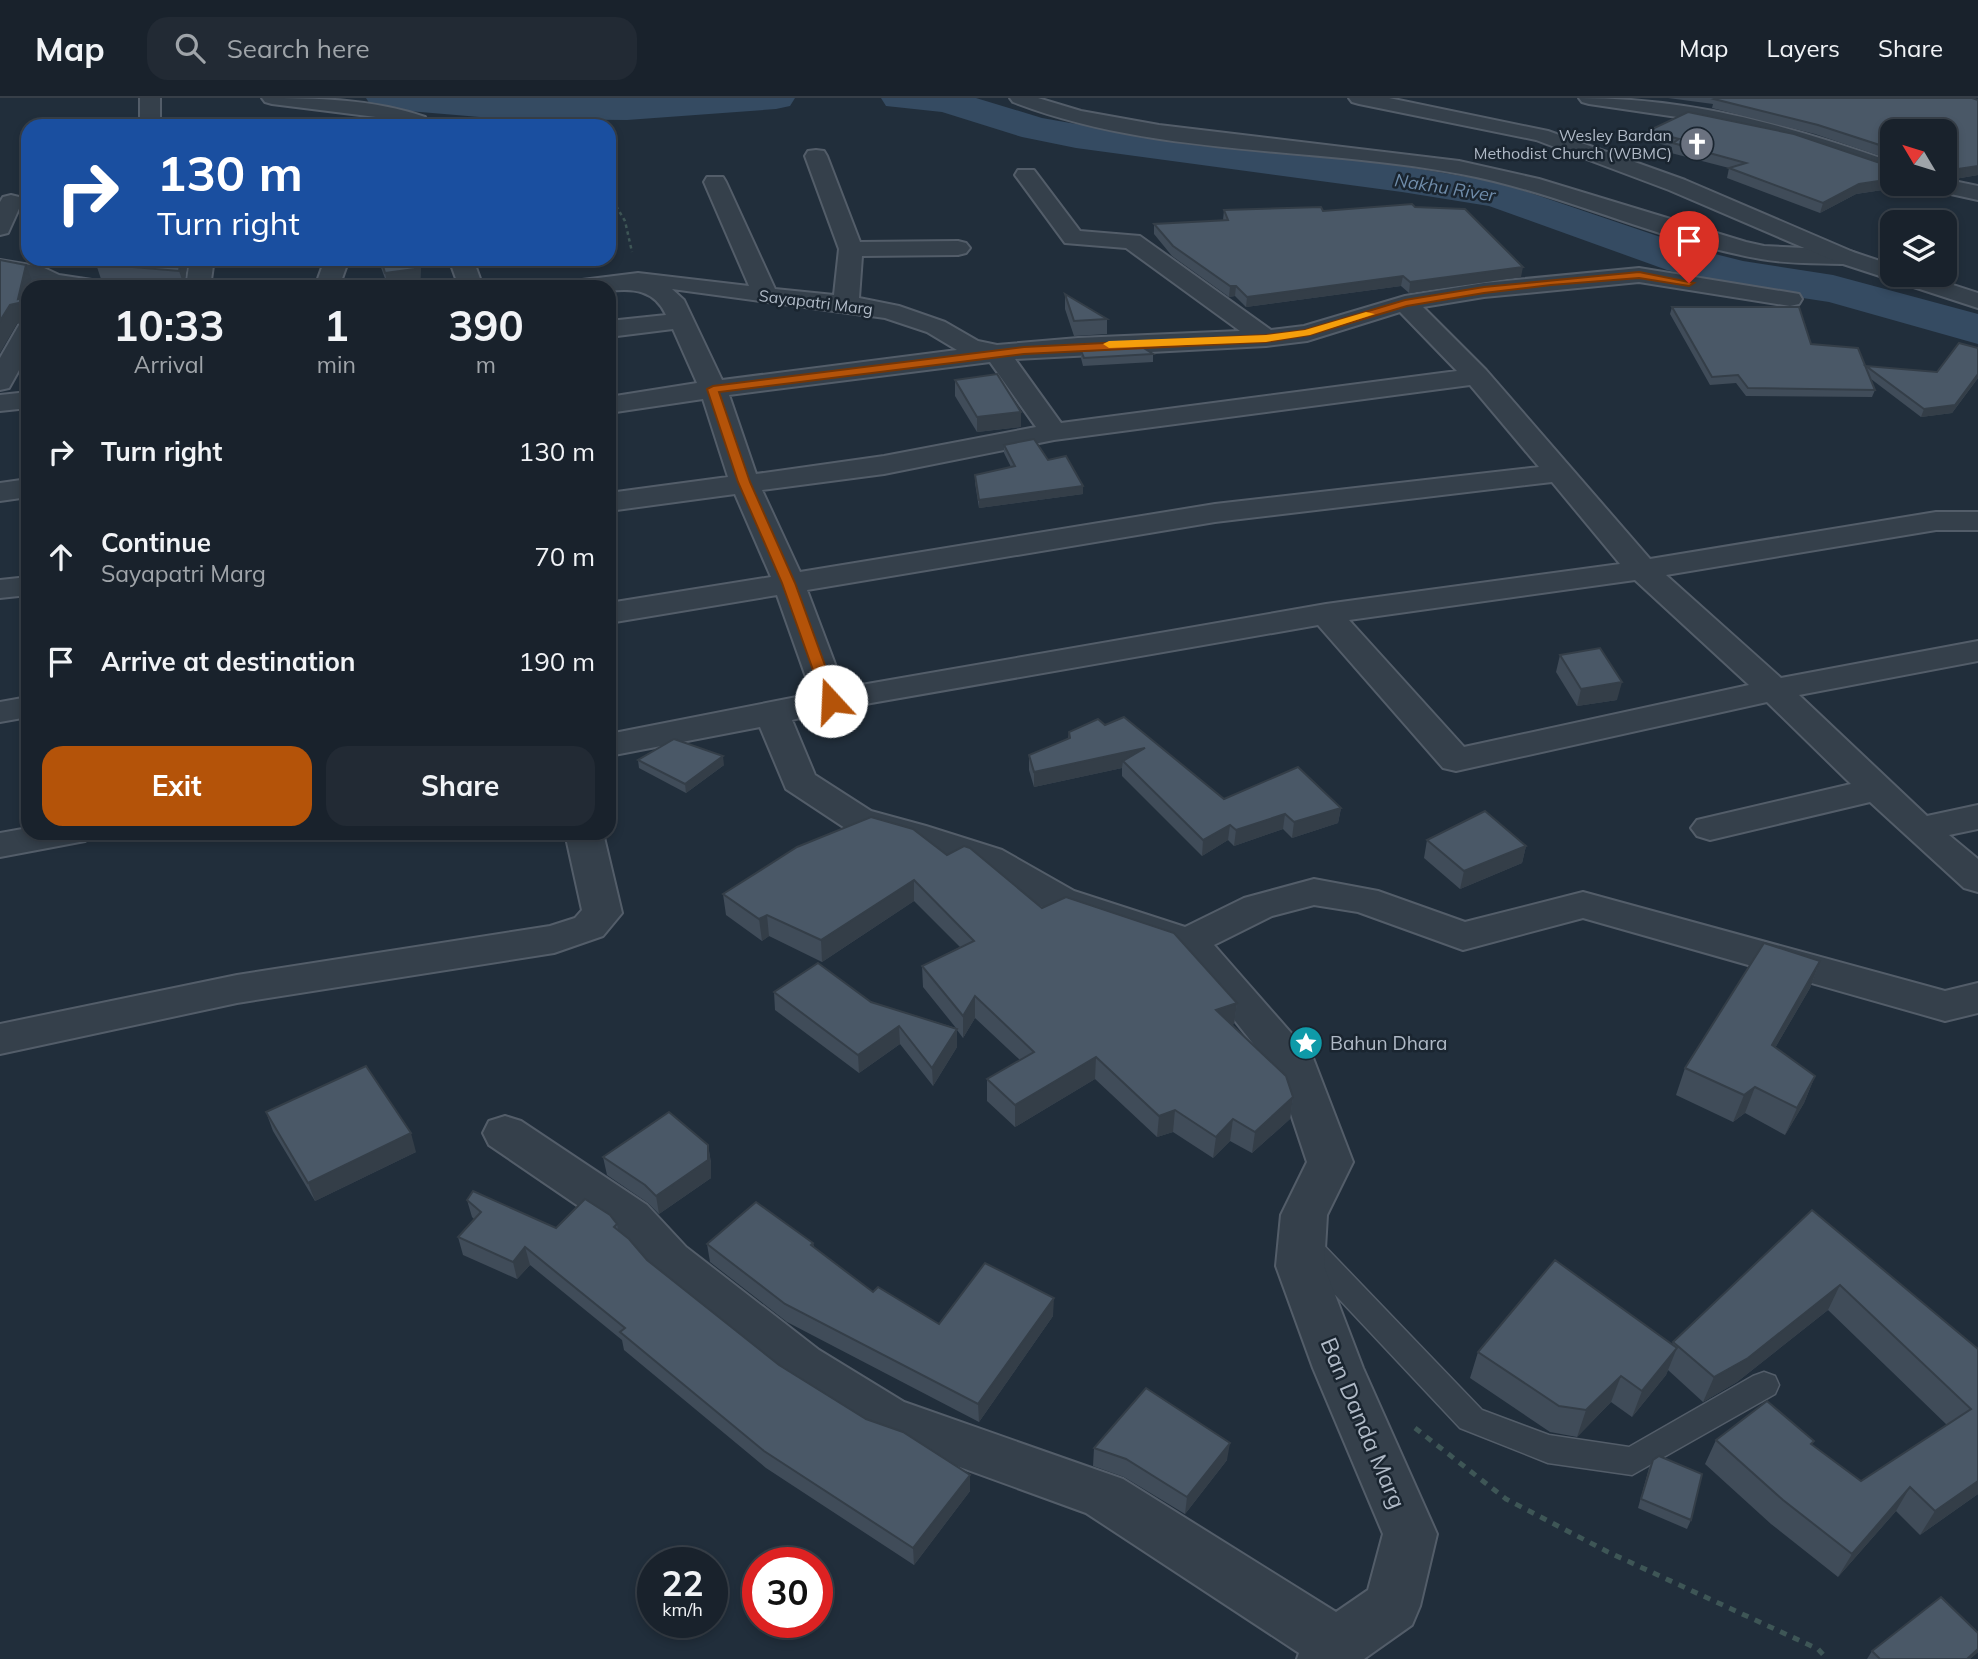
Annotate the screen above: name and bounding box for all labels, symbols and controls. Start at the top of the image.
search box [147,17,637,80]
text: Map [35,28,105,69]
icon: search [171,29,209,67]
text: Search here [227,32,370,65]
text: Map [1679,33,1728,63]
text: Layers [1766,33,1840,63]
text: Share [1878,33,1943,63]
north arrow [1880,119,1956,196]
map controls [1880,119,1957,287]
place label: Wesley Bardan Methodist Church (WBMC) [1474,125,1672,163]
church icon: Wesley Bardan Methodist Church (WBMC) [1678,125,1716,163]
text: 130 m [157,142,303,203]
icon: right [42,147,133,238]
water label: Nakhu River [1393,168,1499,207]
text: Turn right [157,203,300,243]
button: layers [1880,210,1957,287]
pin [1659,211,1719,283]
icon: arrive [1670,222,1708,260]
street label: Sayapatri Marg [758,285,874,319]
text: 10:33 [113,299,224,352]
text: 1 [324,299,349,352]
text: 390 [448,299,524,352]
text: Arrival [134,350,204,379]
text: min [317,350,356,379]
text: m [476,350,496,379]
icon: right [42,433,80,471]
text: Turn right [101,435,222,468]
text: 130 m [519,435,595,468]
text: Continue [101,526,211,559]
icon: ahead [42,538,80,576]
text: 70 m [534,540,595,573]
text: Sayapatri Marg [101,559,266,588]
icon: arrive [42,643,80,681]
text: Arrive at destination [101,645,356,678]
text: 190 m [519,645,595,678]
position arrow [794,664,868,738]
button: Exit [42,746,312,826]
button: Share [326,746,595,826]
place icon: Bahun Dhara [1287,1024,1325,1062]
place label: Bahun Dhara [1330,1031,1447,1055]
street label: Ban Danda Marg [1314,1333,1412,1513]
speed limit sign: 30 [742,1547,833,1638]
text: 22 [661,1561,704,1605]
text: km/h [662,1598,703,1621]

